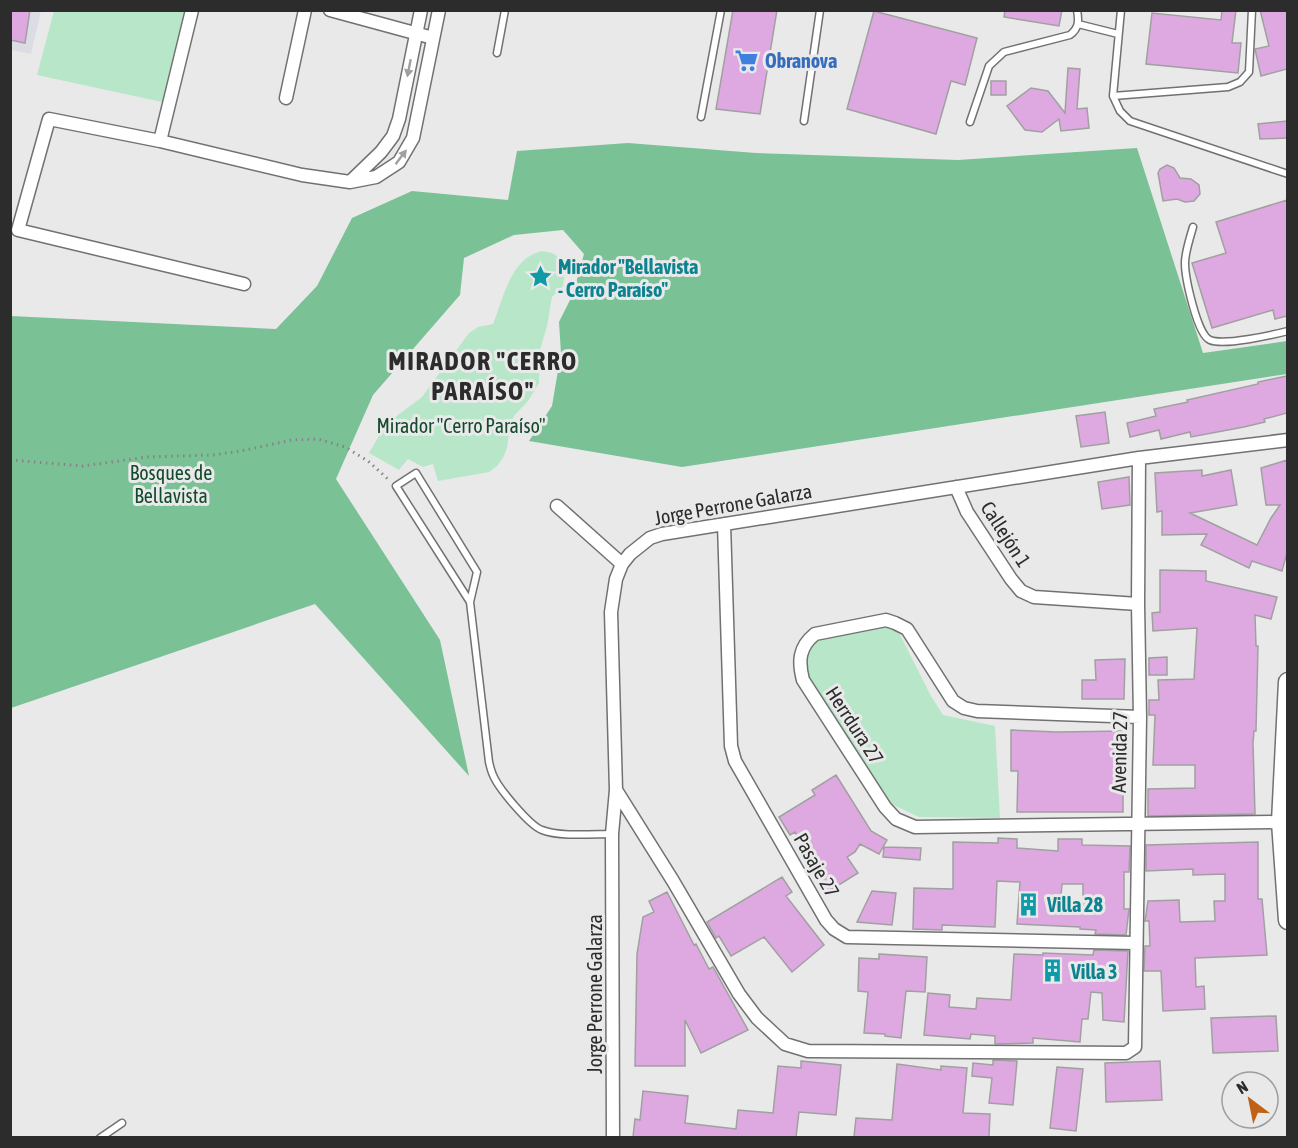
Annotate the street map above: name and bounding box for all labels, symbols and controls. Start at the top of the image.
supermarket icon: Obranova [734,47,760,73]
place label: Obranova [765,49,837,72]
one-way arrow [404,58,413,77]
one-way arrow [394,149,407,165]
place label: Mirador "Bellavista - Cerro Paraíso" [558,255,698,301]
place icon: Mirador "Bellavista - Cerro Paraíso" [527,264,553,290]
district label: MIRADOR "CERRO PARAÍSO" [388,346,578,406]
park label: Mirador "Cerro Paraíso" [376,414,546,437]
park label: Bosques de Bellavista [130,461,212,507]
street label: Jorge Perrone Galarza [653,479,813,529]
street label: Callejón 1 [976,497,1036,571]
street label: Herrdura 27 [821,682,889,768]
street label: Avenida 27 [1107,711,1131,793]
street label: Pasaje 27 [789,829,845,901]
building icon: Villa 28 [1016,891,1042,917]
place label: Villa 28 [1046,893,1103,916]
street label: Jorge Perrone Galarza [583,914,606,1074]
building icon: Villa 3 [1040,958,1066,984]
place label: Villa 3 [1070,960,1117,983]
north arrow [1220,1070,1280,1130]
text: N [1233,1077,1251,1097]

